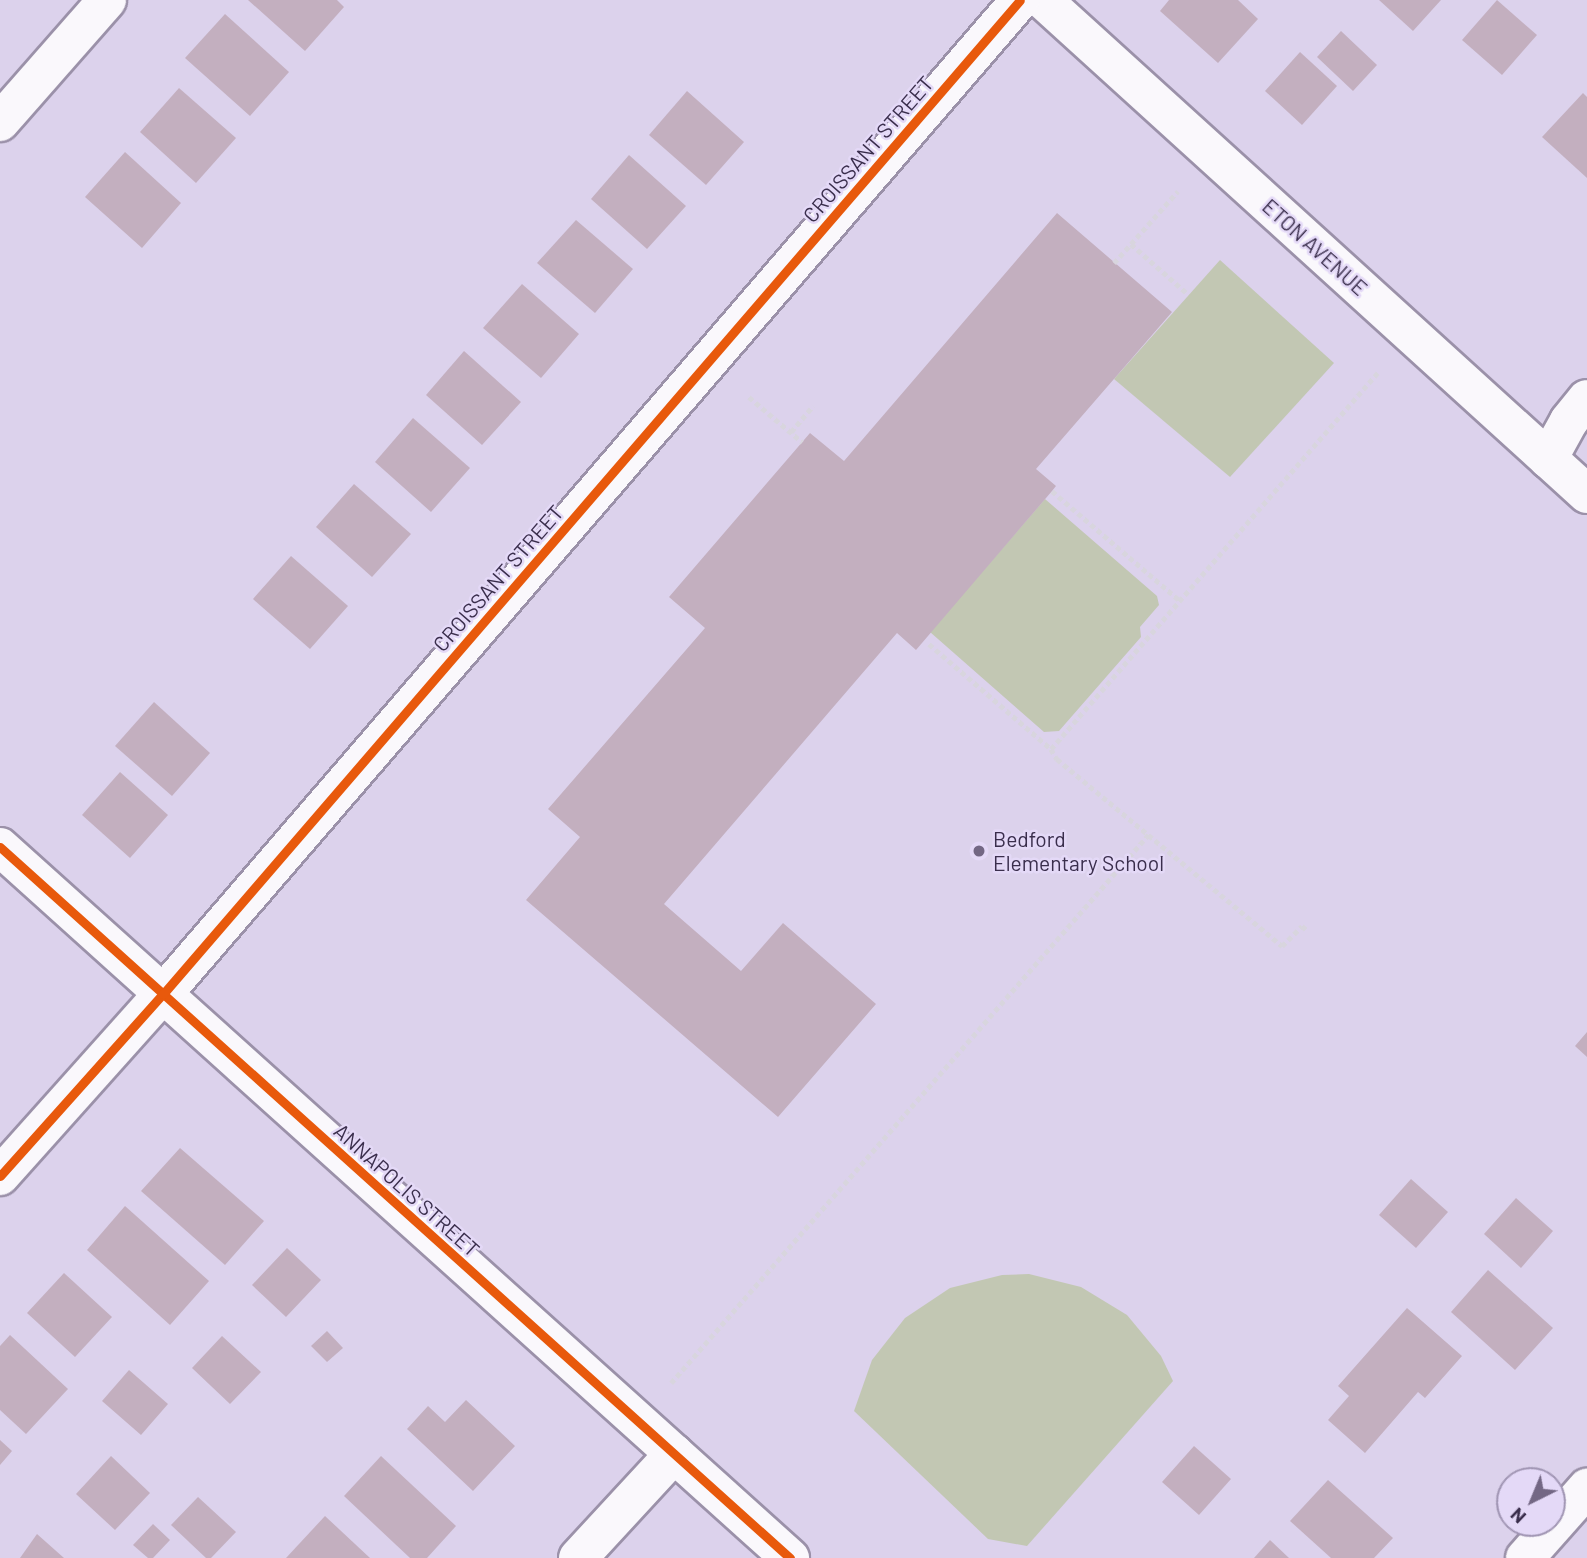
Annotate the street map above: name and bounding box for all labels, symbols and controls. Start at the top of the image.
street label: CROISSANT STREET [798,71,938,227]
street label: ETON AVENUE [1257,193,1373,301]
street label: CROISSANT STREET [428,500,568,656]
place label: Bedford Elementary School [993,826,1164,876]
marker: Bedford Elementary School [971,843,987,859]
street label: ANNAPOLIS STREET [329,1118,485,1262]
north arrow [1496,1467,1566,1537]
text: N [1505,1504,1530,1529]

